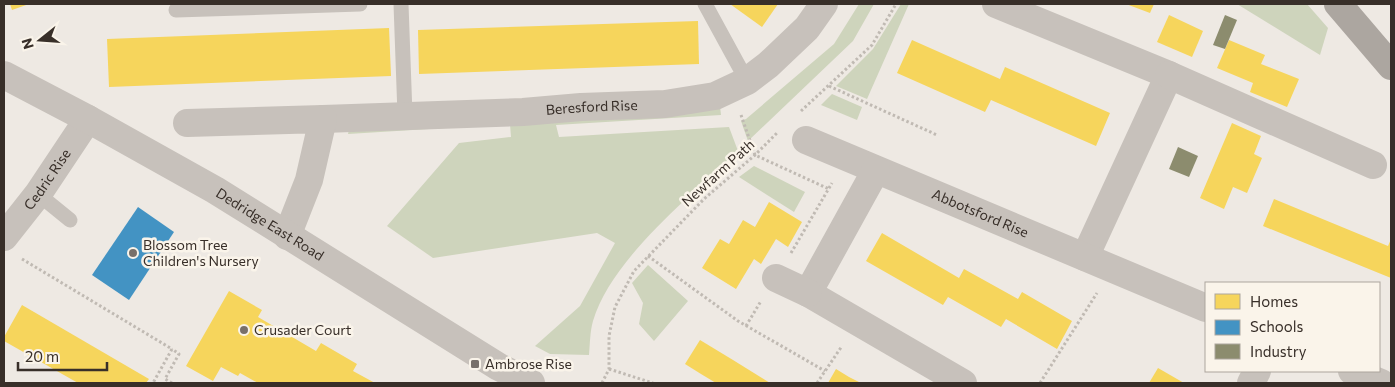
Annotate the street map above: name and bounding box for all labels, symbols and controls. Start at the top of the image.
north arrow [15,15,65,65]
text: N [17,36,37,51]
street label: Beresford Rise [545,96,638,118]
street label: Newfarm Path [678,136,758,210]
street label: Cedric Rise [20,145,74,213]
street label: Dedridge East Road [213,184,327,264]
street label: Abbotsford Rise [930,185,1031,241]
place label: Blossom Tree Children's Nursery [143,236,259,269]
marker: Blossom Tree Children's Nursery [127,247,139,259]
legend [1205,282,1380,372]
text: Homes [1250,292,1298,310]
text: Schools [1250,317,1304,335]
place label: Crusader Court [254,321,352,338]
marker: Crusader Court [238,324,250,336]
scale bar [18,340,106,372]
text: Industry [1250,342,1307,360]
text: 20 m [25,347,59,365]
place label: Ambrose Rise [485,355,572,372]
marker: Ambrose Rise [469,358,481,370]

